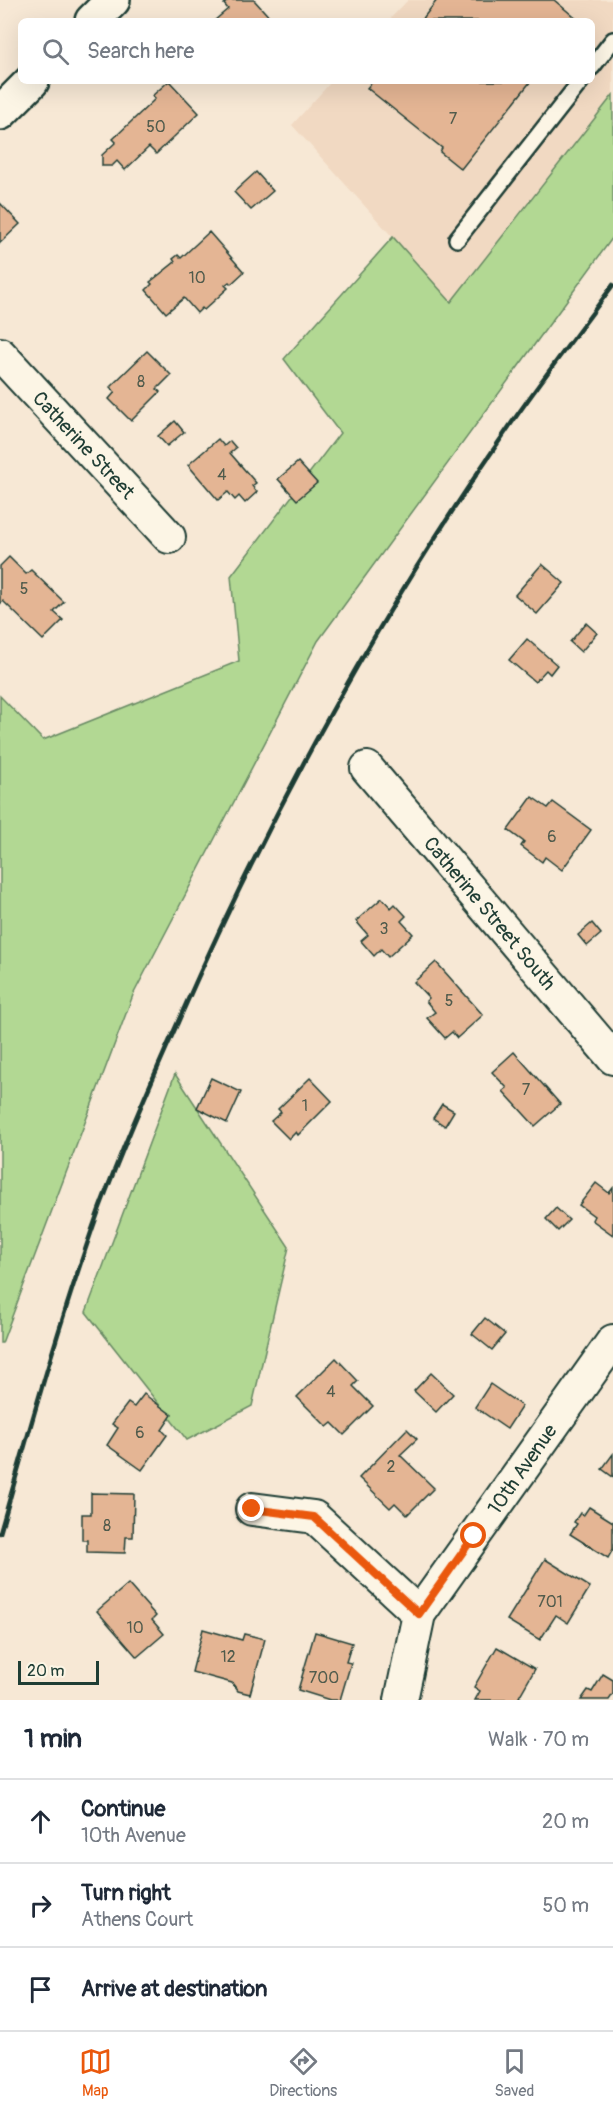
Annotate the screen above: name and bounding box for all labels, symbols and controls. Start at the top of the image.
search box [18,18,595,84]
icon: search [39,35,72,68]
text: Search here [87,37,194,65]
house number: 7 [449,109,458,129]
house number: 50 [146,117,166,137]
house number: 10 [188,268,206,288]
house number: 8 [137,372,145,392]
street label: Catherine Street [27,386,141,505]
house number: 4 [217,465,227,485]
house number: 5 [20,579,28,599]
house number: 6 [547,827,557,847]
street label: Catherine Street South [418,831,561,995]
house number: 3 [380,919,389,939]
house number: 5 [445,991,453,1011]
house number: 7 [522,1080,531,1100]
house number: 1 [302,1096,308,1116]
house number: 4 [326,1382,336,1402]
street label: 10th Avenue [482,1419,563,1519]
house number: 6 [135,1423,145,1443]
house number: 2 [387,1457,396,1477]
route end [238,1495,264,1521]
house number: 8 [103,1516,111,1536]
route start [460,1522,486,1548]
house number: 701 [537,1592,563,1612]
house number: 10 [126,1618,144,1638]
house number: 12 [220,1647,236,1667]
scale bar [18,1658,99,1686]
text: 20 m [27,1661,65,1681]
house number: 700 [309,1668,339,1688]
text: 1 min [24,1723,82,1755]
text: Walk · 70 m [488,1727,589,1752]
text: Continue [81,1795,165,1823]
icon: ahead [24,1805,57,1838]
text: 20 m [542,1809,589,1834]
text: 10th Avenue [81,1823,186,1848]
text: Turn right [81,1879,171,1907]
icon: right [24,1889,57,1922]
text: 50 m [542,1893,589,1918]
text: Athens Court [81,1907,193,1932]
icon: arrive [24,1973,57,2006]
text: Arrive at destination [81,1975,267,2003]
tab: Map [79,2045,112,2101]
tab: Directions [269,2045,337,2101]
tab: Saved [495,2045,534,2101]

